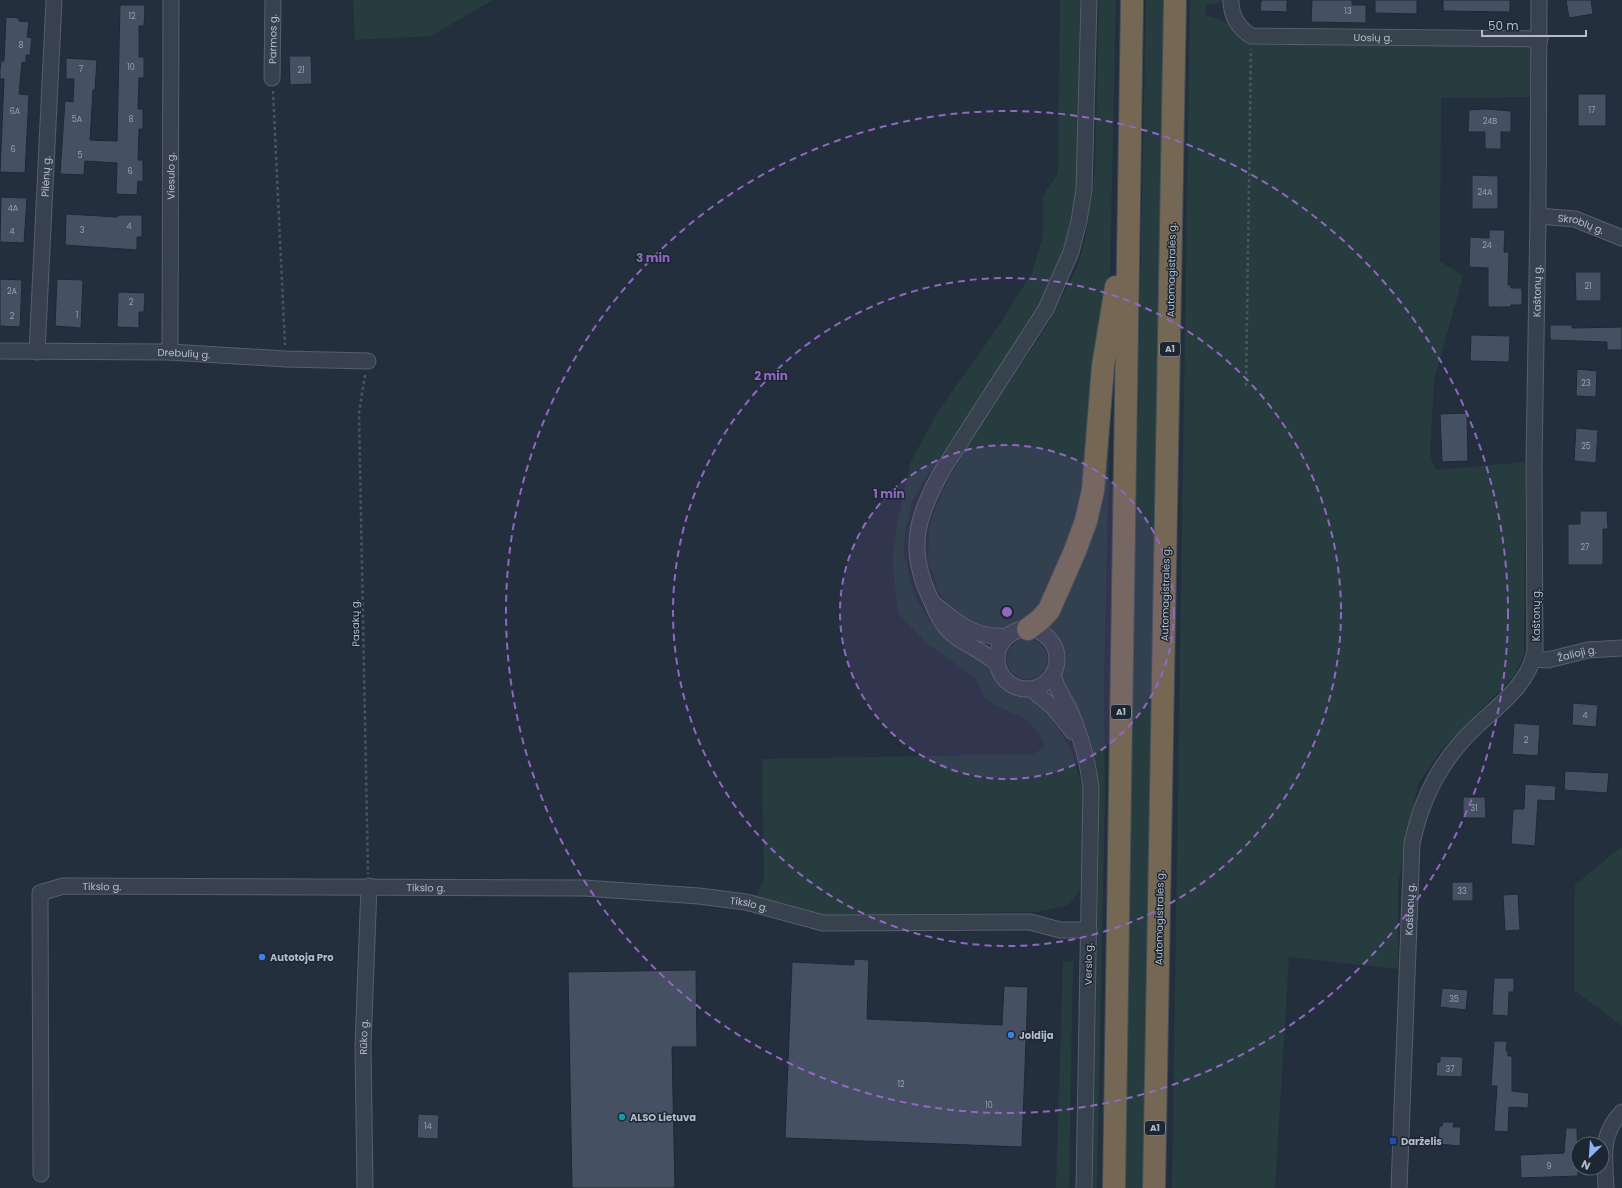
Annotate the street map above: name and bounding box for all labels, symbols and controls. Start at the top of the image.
house number: 13 [1344,6,1352,17]
house number: 12 [128,11,136,22]
scale bar [1482,12,1586,38]
street label: Parmos g. [265,14,281,64]
text: 50 m [1488,17,1519,34]
street label: Uosių g. [1353,30,1392,45]
house number: 8 [18,40,24,51]
house number: 10 [127,62,135,73]
house number: 7 [79,64,84,75]
house number: 21 [297,65,305,76]
house number: 17 [1589,105,1596,116]
house number: 6A [10,106,21,117]
house number: 5A [72,114,83,125]
house number: 8 [128,114,134,125]
house number: 24B [1483,116,1497,127]
house number: 6 [10,144,16,155]
house number: 5 [77,150,83,161]
street label: Viesulo g. [163,152,179,200]
street label: Pilėnų g. [38,155,54,197]
house number: 6 [127,166,133,177]
house number: 24A [1477,187,1493,198]
house number: 4A [8,203,19,214]
street label: Skroblų g. [1557,211,1606,238]
house number: 4 [126,221,132,232]
street label: Automagistralės g. [1163,223,1180,317]
house number: 3 [80,225,85,236]
house number: 4 [9,226,15,237]
house number: 24 [1482,240,1492,251]
text: 3 min [636,249,670,266]
street label: Kaštonų g. [1529,265,1545,317]
house number: 21 [1584,281,1592,292]
house number: 2A [7,286,18,297]
house number: 2 [129,297,134,308]
house number: 1 [76,310,78,321]
house number: 2 [10,311,15,322]
road number: A1 [1160,342,1180,356]
street label: Drebulių g. [157,345,211,362]
text: 2 min [754,367,788,384]
house number: 23 [1581,378,1591,389]
house number: 25 [1581,441,1591,452]
text: 1 min [873,485,905,502]
house number: 27 [1581,542,1590,553]
street label: Automagistralės g. [1157,547,1174,641]
street label: Kaštonų g. [1529,589,1544,641]
street label: Pasakų g. [348,599,363,647]
centre of rings [1000,605,1014,619]
street label: Žalioji g. [1556,642,1597,665]
road number: A1 [1111,705,1131,719]
house number: 4 [1582,710,1588,721]
house number: 2 [1524,735,1529,746]
house number: 31 [1470,803,1478,814]
street label: Automagistralės g. [1151,871,1168,965]
street label: Tikslo g. [83,879,121,894]
street label: Tikslo g. [407,880,445,895]
street label: Kaštonų g. [1402,883,1419,936]
house number: 33 [1457,886,1467,897]
street label: Tikslo g. [729,893,770,916]
street label: Verslo g. [1081,943,1096,985]
place label: Autotoja Pro [270,950,334,965]
marker: Autotoja Pro [257,952,267,962]
house number: 35 [1449,994,1459,1005]
street label: Rūko g. [356,1019,372,1055]
place label: Joldija [1019,1028,1054,1043]
marker: Joldija [1006,1030,1016,1040]
house number: 37 [1445,1064,1455,1075]
house number: 12 [897,1079,905,1090]
house number: 10 [985,1100,993,1111]
place label: ALSO Lietuva [630,1110,696,1125]
marker: ALSO Lietuva [617,1112,627,1122]
house number: 14 [424,1121,432,1132]
road number: A1 [1145,1121,1165,1135]
place label: Darželis [1401,1134,1442,1149]
marker: Darželis [1388,1136,1398,1146]
north arrow [1570,1136,1610,1176]
text: N [1579,1156,1593,1174]
house number: 9 [1546,1161,1552,1172]

